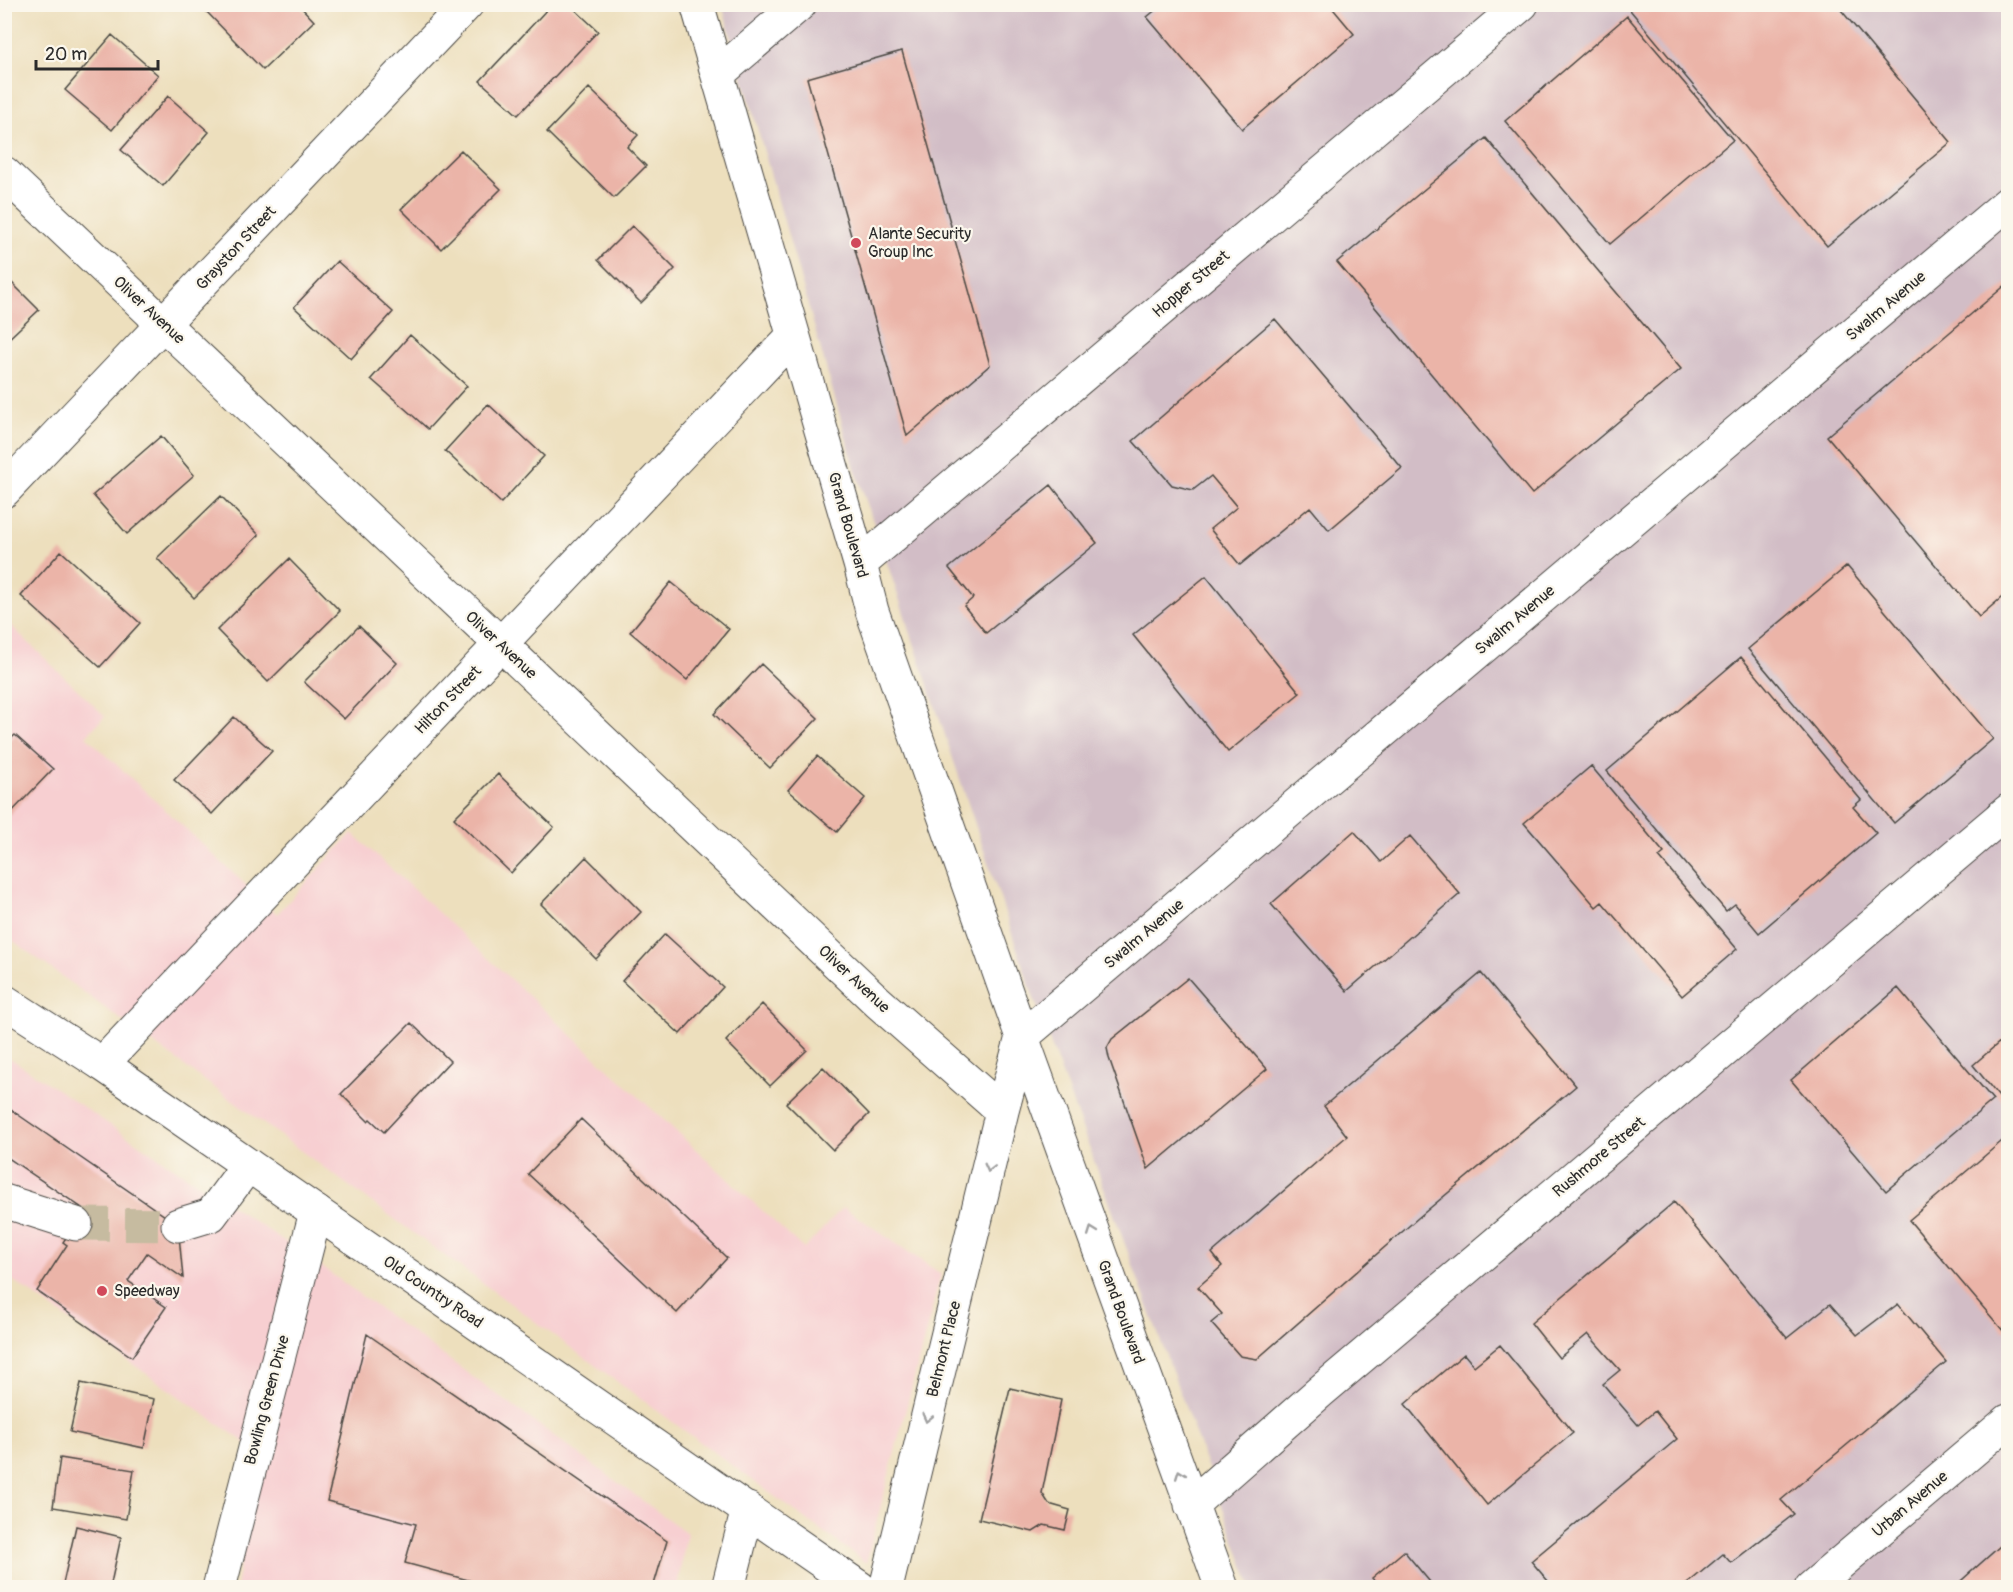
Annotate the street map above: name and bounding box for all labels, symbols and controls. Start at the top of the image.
scale bar [36,33,158,71]
text: 20 m [45,43,87,66]
street label: Grayston Street [192,201,281,295]
place label: Alante Security Group Inc [868,224,971,262]
marker: Alante Security Group Inc [849,236,863,250]
street label: Hopper Street [1148,246,1234,322]
street label: Swalm Avenue [1842,267,1930,345]
street label: Oliver Avenue [109,272,189,348]
street label: Grand Boulevard [823,470,873,580]
street label: Swalm Avenue [1471,581,1559,659]
street label: Oliver Avenue [461,607,541,683]
street label: Hilton Street [410,661,486,738]
street label: Swalm Avenue [1100,895,1188,973]
street label: Oliver Avenue [814,941,894,1017]
street label: Rushmore Street [1549,1112,1650,1202]
one-way arrow [983,1163,996,1173]
one-way arrow [1086,1226,1099,1237]
street label: Old Country Road [379,1251,487,1333]
street label: Grand Boulevard [1093,1257,1149,1367]
place label: Speedway [114,1281,180,1301]
marker: Speedway [95,1284,109,1298]
street label: Belmont Place [922,1299,966,1399]
street label: Bowling Green Drive [240,1333,294,1467]
one-way arrow [921,1413,934,1423]
street label: Urban Avenue [1868,1466,1952,1541]
one-way arrow [1174,1469,1187,1479]

